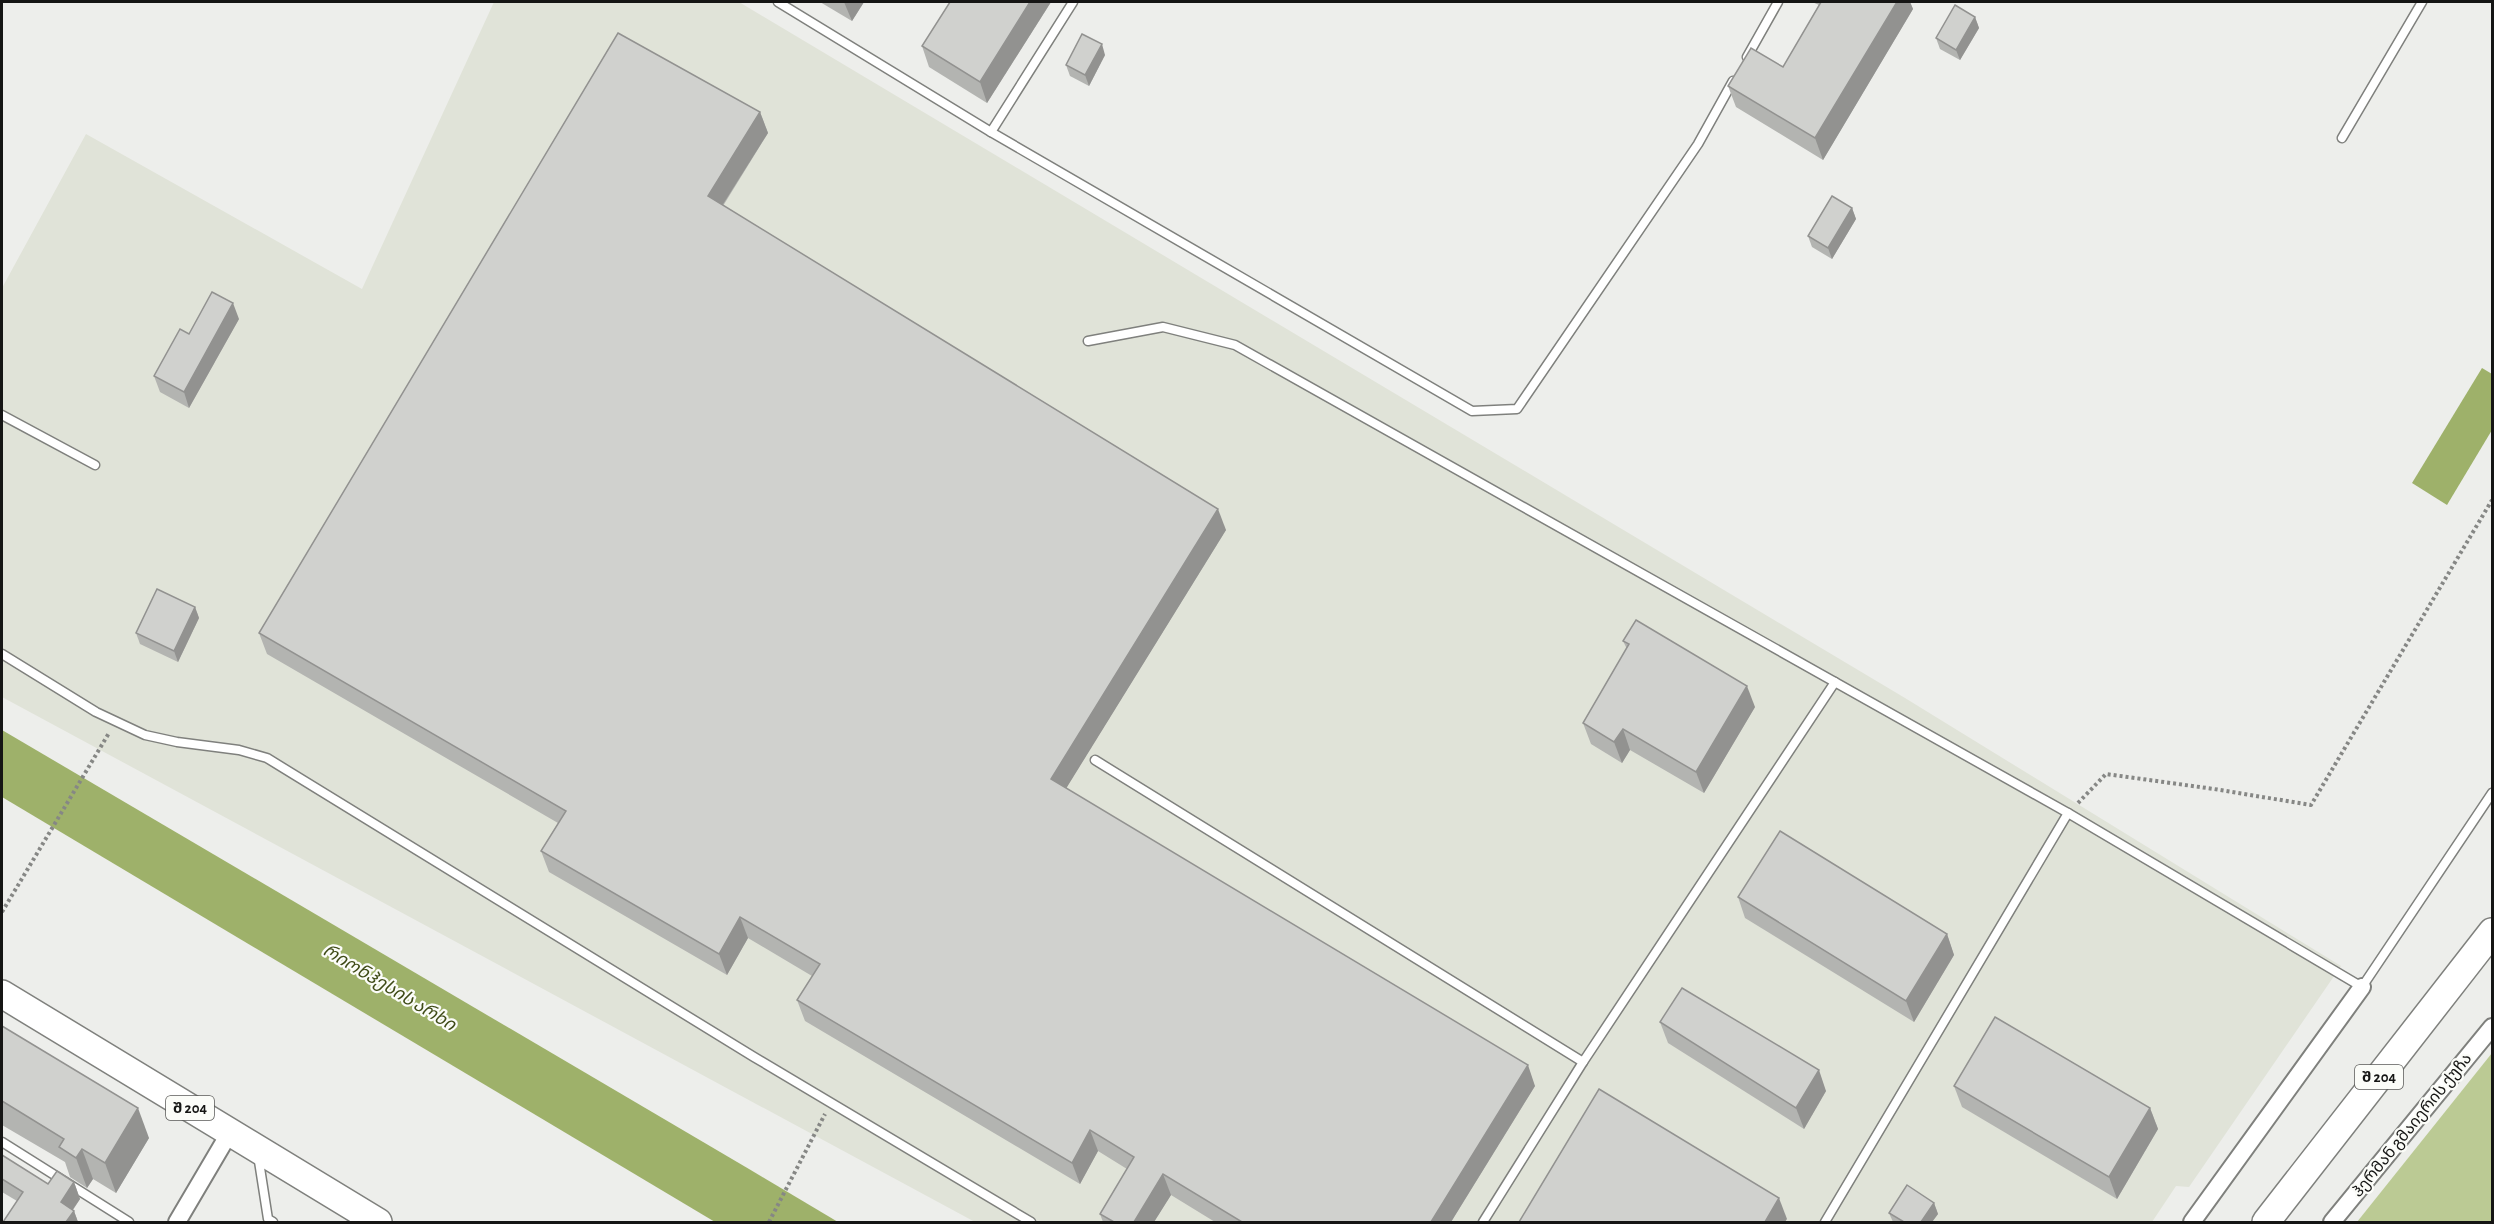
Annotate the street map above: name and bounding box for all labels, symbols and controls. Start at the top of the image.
water label: რიონჰესის არხი [319,941,459,1036]
street label: ჰერმან გმაიერის ქუჩა [2349,1050,2476,1200]
road number: შ 204 [2355,1065,2403,1089]
road number: შ 204 [166,1096,214,1120]

